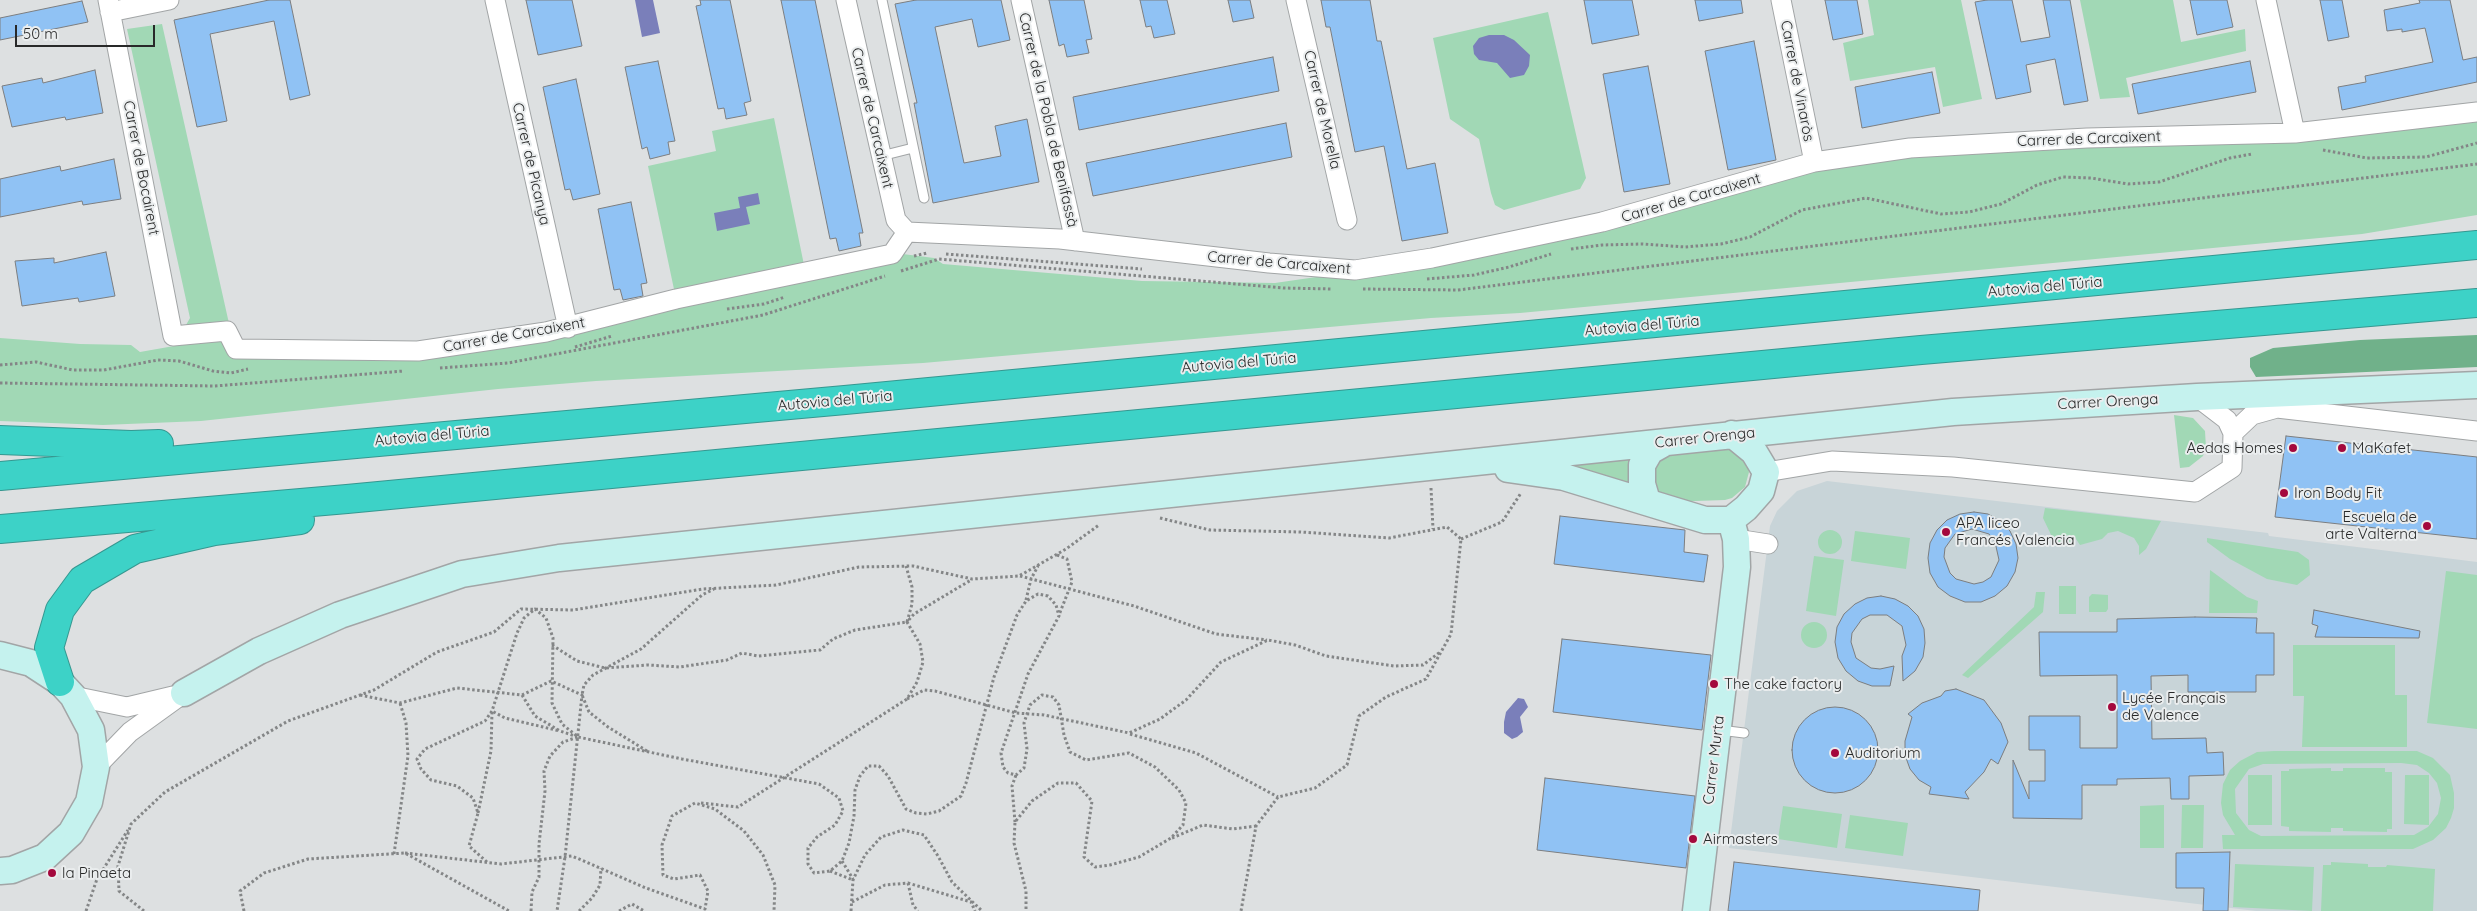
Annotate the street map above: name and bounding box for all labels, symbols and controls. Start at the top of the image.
street label: Carrer de la Pobla de Benifassà [1015,11,1081,229]
scale bar [18,15,158,47]
street label: Carrer de Vinaròs [1776,19,1818,143]
text: 50 m [23,24,58,43]
street label: Carrer de Carcaixent [847,46,897,190]
street label: Carrer de Morella [1300,49,1344,171]
street label: Carrer de Bocairent [119,99,163,237]
street label: Carrer de Picanya [508,101,554,227]
street label: Carrer de Carcaixent [2017,127,2161,151]
street label: Carrer de Carcaixent [1619,170,1763,226]
street label: Carrer de Carcaixent [1207,248,1351,278]
street label: Autovia del Túria [1987,273,2103,301]
street label: Autovia del Túria [1584,312,1700,340]
street label: Carrer de Carcaixent [442,314,586,356]
street label: Autovia del Túria [1181,349,1297,377]
street label: Autovia del Túria [777,387,893,415]
street label: Carrer Orenga [2057,390,2159,414]
street label: Autovia del Túria [374,422,490,450]
street label: Carrer Orenga [1654,424,1756,452]
place label: Aedas Homes [2186,439,2283,457]
place label: MaKafet [2352,439,2411,457]
marker: Aedas Homes [2287,442,2299,454]
marker: MaKafet [2336,442,2348,454]
place label: Iron Body Fit [2294,484,2382,502]
marker: Iron Body Fit [2278,487,2290,499]
place label: Escuela de arte Valterna [2325,508,2417,543]
place label: APA liceo Francés Valencia [1956,514,2074,549]
marker: Escuela de arte Valterna [2421,520,2433,532]
marker: APA liceo Francés Valencia [1940,526,1952,538]
place label: The cake factory [1724,675,1842,693]
marker: The cake factory [1708,678,1720,690]
place label: Lycée Français de Valence [2122,689,2226,724]
marker: Lycée Français de Valence [2106,701,2118,713]
street label: Carrer Murta [1700,715,1728,805]
place label: Auditorium [1845,744,1921,762]
marker: Auditorium [1829,747,1841,759]
place label: Airmasters [1703,830,1778,848]
marker: Airmasters [1687,833,1699,845]
place label: la Pinaeta [62,864,131,882]
marker: la Pinaeta [46,867,58,879]

